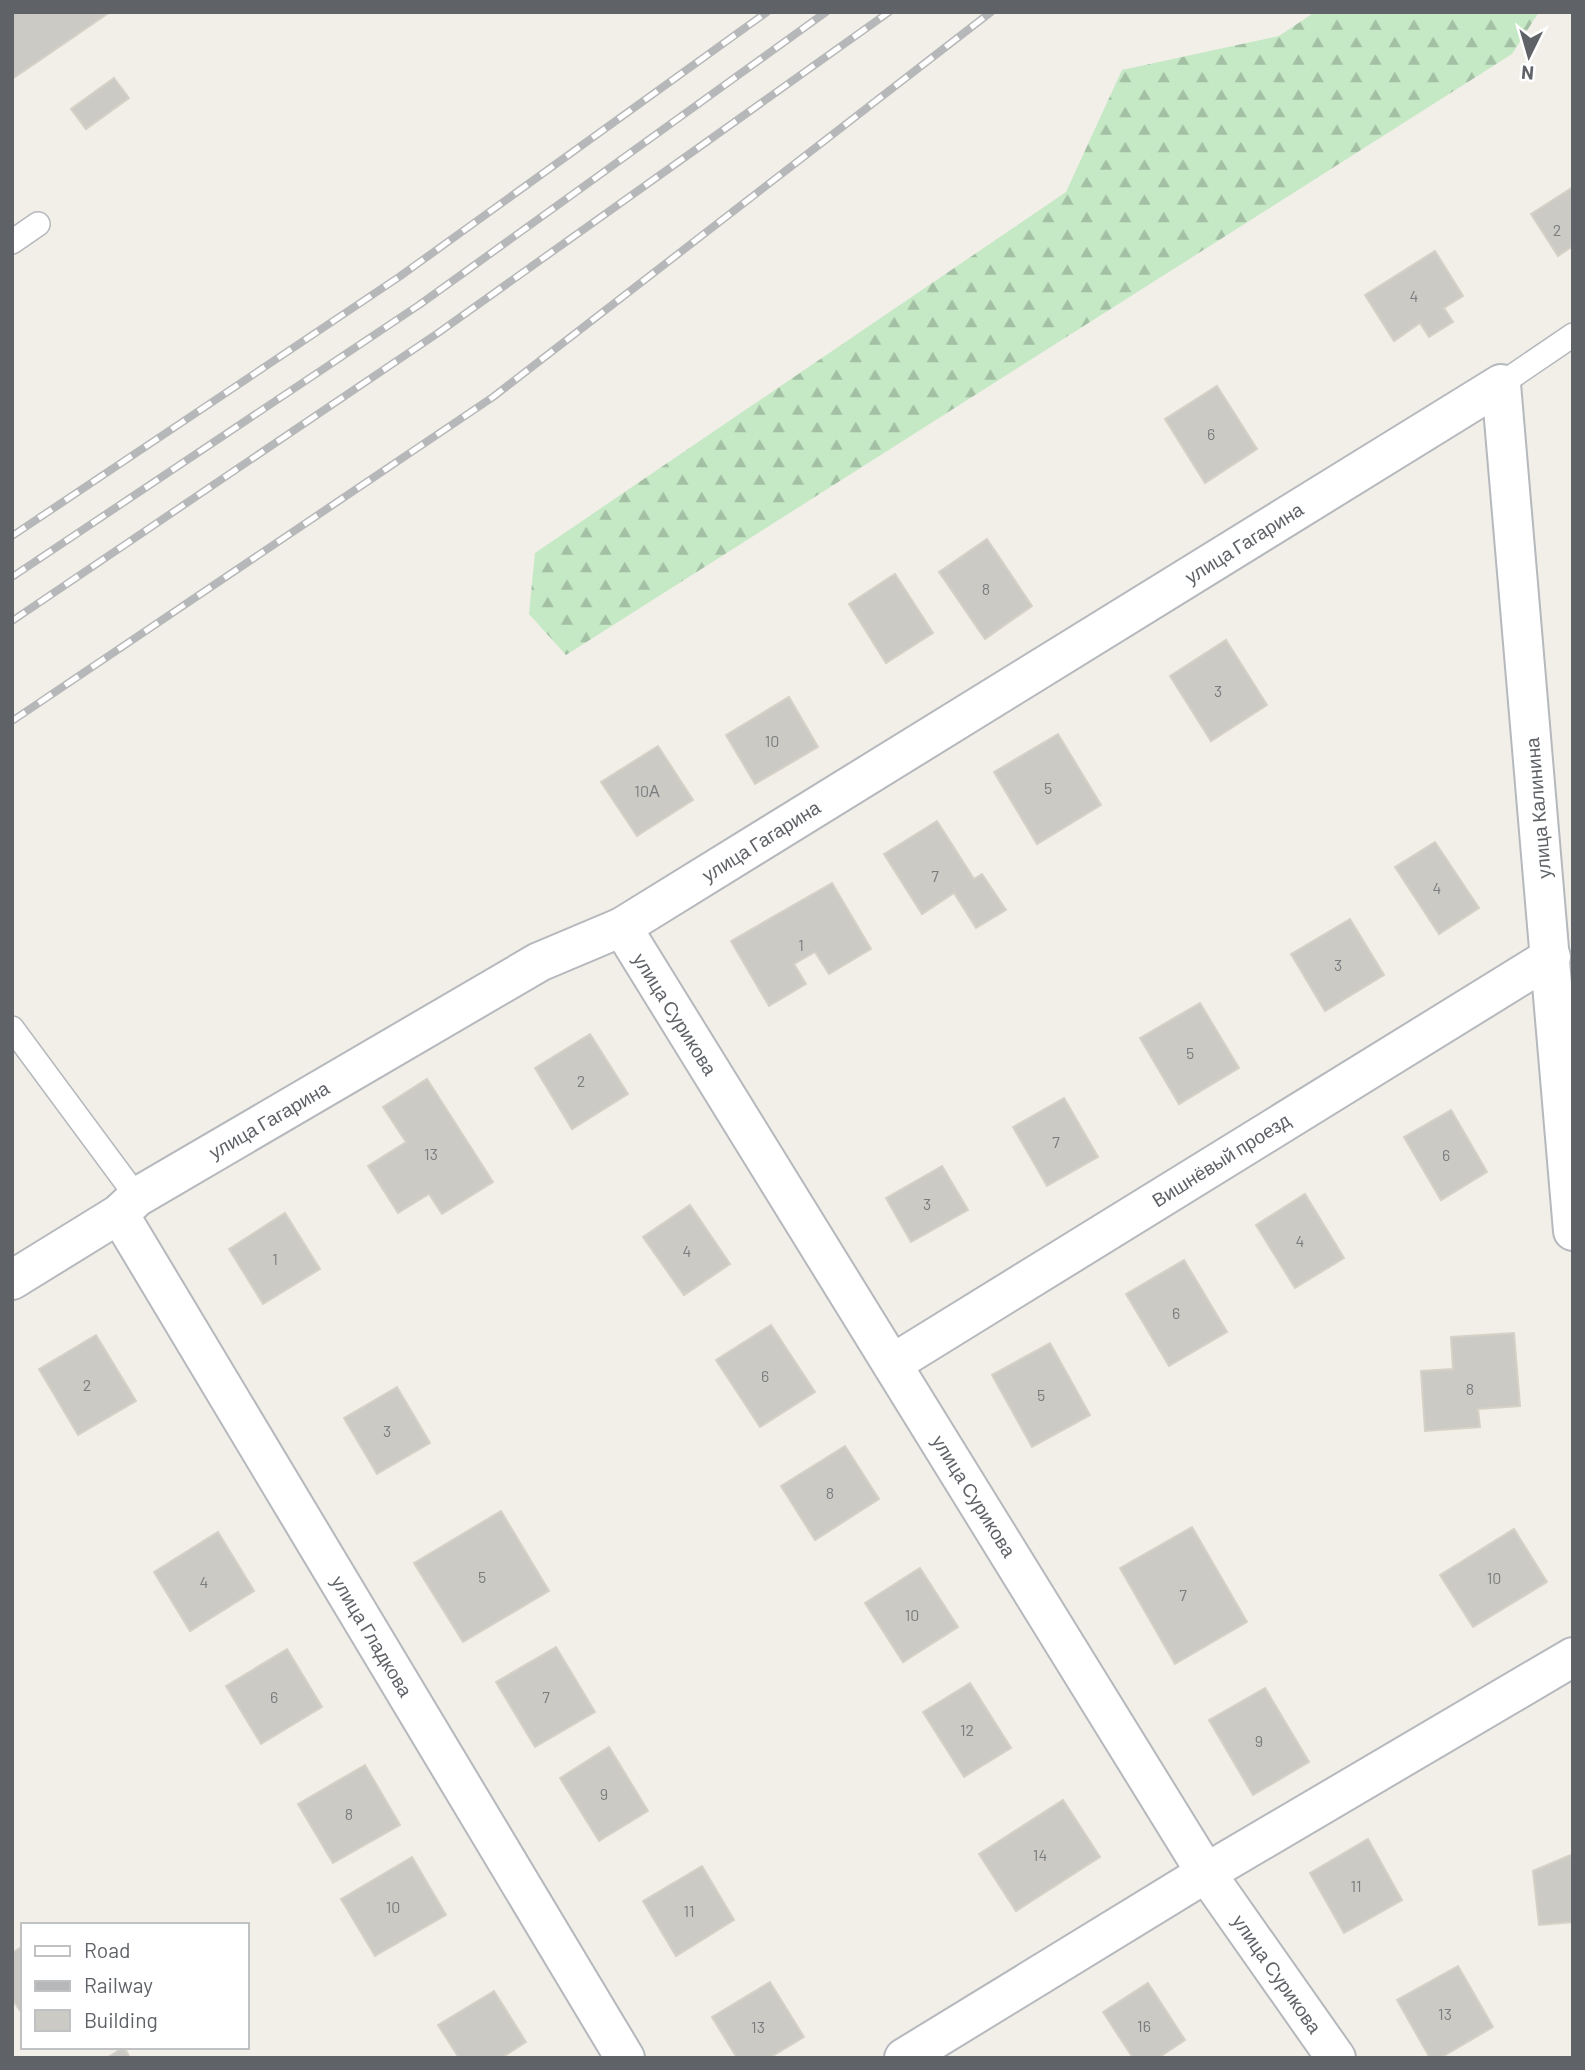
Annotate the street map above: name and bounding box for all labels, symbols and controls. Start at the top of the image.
north arrow [1494,21,1564,91]
text: N [1520,61,1535,85]
house number: 2 [1553,220,1561,239]
house number: 4 [1410,286,1418,305]
house number: 6 [1207,424,1215,443]
street label: улица Гагарина [1180,497,1307,588]
house number: 8 [982,579,990,598]
house number: 3 [1214,681,1222,700]
house number: 10 [765,731,779,750]
street label: улица Калинина [1520,736,1555,880]
house number: 5 [1044,778,1052,797]
house number: 10А [634,781,660,800]
street label: улица Гагарина [697,795,824,886]
house number: 7 [931,866,939,885]
house number: 4 [1433,878,1441,897]
house number: 1 [798,935,804,954]
street label: улица Сурикова [629,948,722,1079]
house number: 3 [1334,955,1342,974]
house number: 5 [1186,1043,1194,1062]
house number: 2 [577,1071,585,1090]
street label: улица Гагарина [204,1076,333,1163]
street label: Вишнёвый проезд [1147,1108,1294,1211]
house number: 7 [1052,1132,1060,1151]
house number: 13 [424,1144,438,1163]
house number: 6 [1442,1145,1450,1164]
house number: 3 [923,1194,931,1213]
house number: 4 [1296,1231,1304,1250]
house number: 4 [683,1241,691,1260]
house number: 1 [272,1249,278,1268]
house number: 6 [1172,1303,1180,1322]
house number: 6 [761,1366,769,1385]
house number: 2 [83,1375,91,1394]
house number: 8 [1466,1379,1474,1398]
house number: 5 [1037,1385,1045,1404]
house number: 3 [383,1421,391,1440]
street label: улица Сурикова [928,1430,1021,1561]
house number: 8 [826,1483,834,1502]
house number: 5 [478,1567,486,1586]
house number: 10 [1487,1568,1501,1587]
street label: улица Гладкова [327,1571,418,1701]
house number: 4 [200,1572,208,1591]
house number: 7 [1179,1585,1187,1604]
house number: 10 [905,1605,919,1624]
house number: 6 [270,1687,278,1706]
house number: 7 [542,1687,550,1706]
house number: 12 [960,1720,974,1739]
house number: 9 [1255,1731,1263,1750]
house number: 9 [600,1784,608,1803]
house number: 8 [345,1804,353,1823]
house number: 14 [1033,1845,1047,1864]
house number: 11 [1350,1876,1362,1895]
house number: 10 [386,1897,400,1916]
house number: 11 [683,1901,695,1920]
street label: улица Сурикова [1228,1910,1327,2038]
legend [21,1923,248,2049]
text: Road [84,1937,130,1962]
text: Railway [84,1972,153,1997]
house number: 13 [1438,2004,1452,2023]
text: Building [84,2007,158,2032]
house number: 16 [1137,2016,1151,2035]
house number: 13 [751,2017,765,2036]

